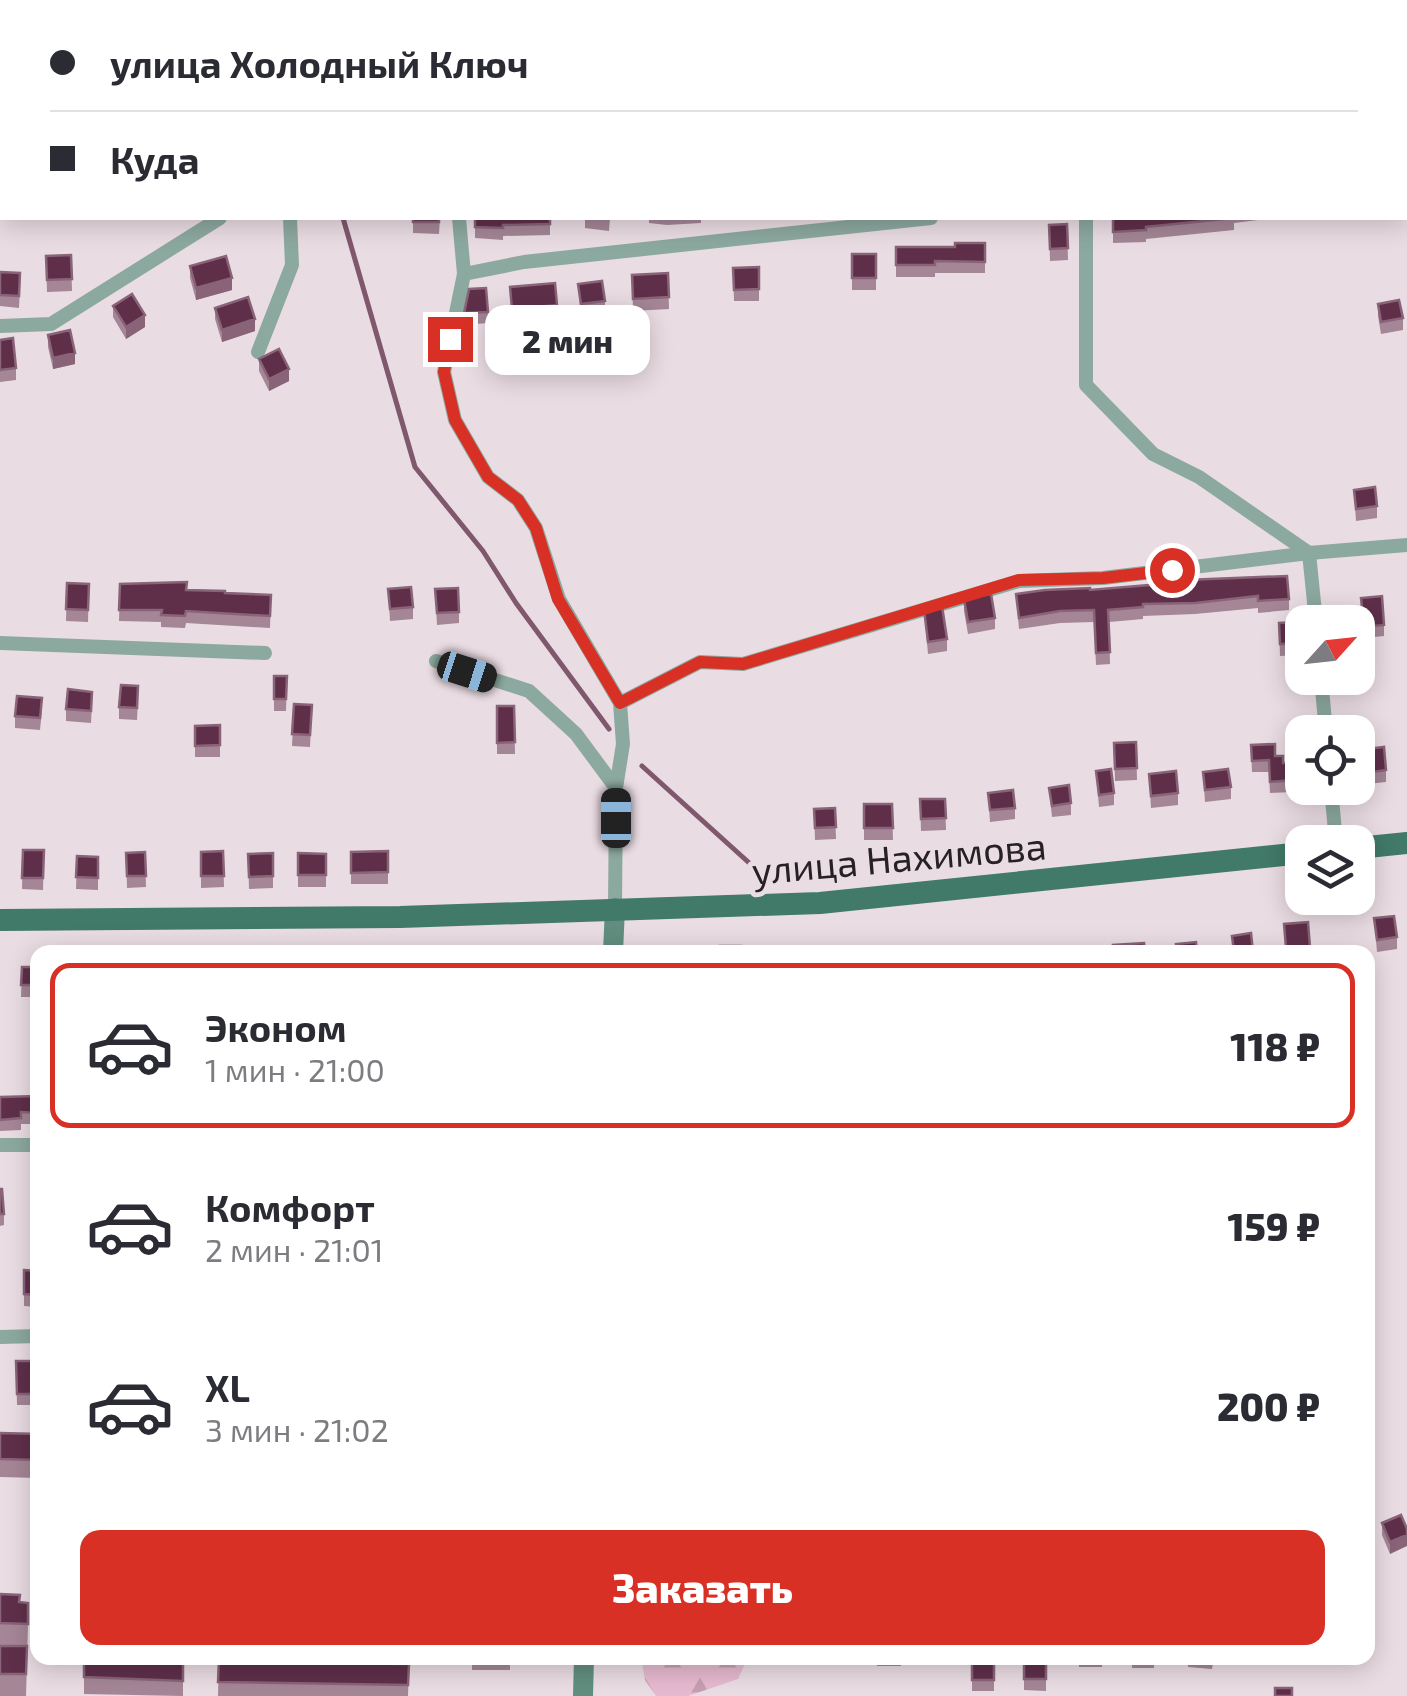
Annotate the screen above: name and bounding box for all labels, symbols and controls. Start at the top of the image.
text: улица Холодный Ключ [110,40,529,86]
text: Куда [110,136,199,182]
callout: 2 мин [485,304,650,374]
route end [428,317,473,362]
text: 2 мин [522,321,613,359]
route start [1150,548,1195,593]
north arrow [1285,605,1375,695]
map controls [1285,605,1375,915]
car [434,648,500,696]
button: locate [1285,715,1375,805]
car [601,788,631,848]
street label: улица Нахимова [750,821,1048,893]
button: layers [1285,825,1375,915]
icon: car [85,1001,175,1091]
text: Эконом [205,1004,347,1050]
text: 118 ₽ [1230,1023,1320,1069]
text: 1 мин · 21:00 [205,1050,385,1088]
icon: car [85,1181,175,1271]
text: Комфорт [205,1184,375,1230]
text: 159 ₽ [1227,1203,1320,1249]
text: 2 мин · 21:01 [205,1230,384,1268]
icon: car [85,1361,175,1451]
text: XL [205,1364,250,1410]
text: 200 ₽ [1217,1383,1320,1429]
text: 3 мин · 21:02 [205,1410,389,1448]
button: Заказать [80,1530,1325,1645]

